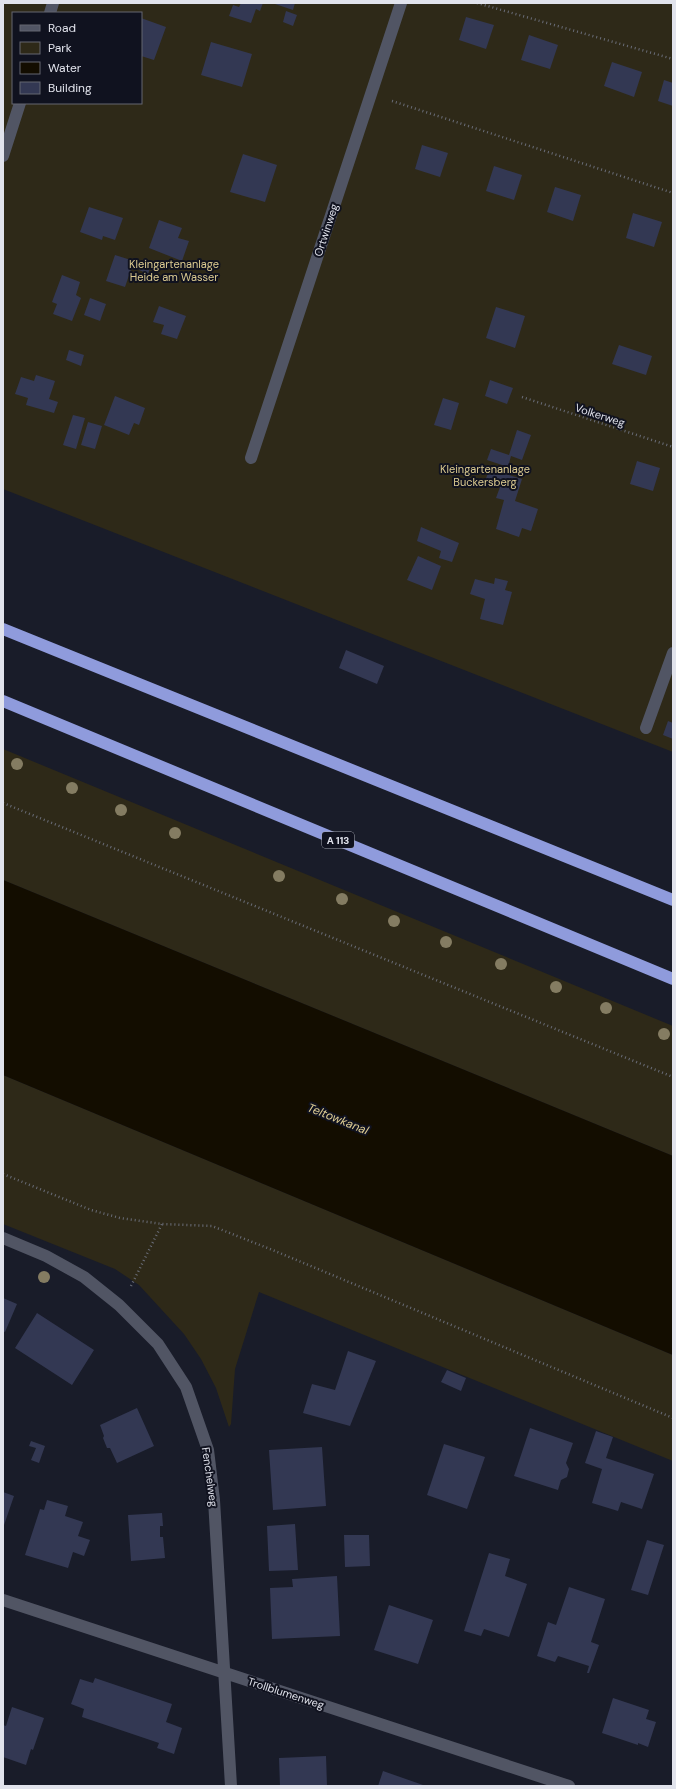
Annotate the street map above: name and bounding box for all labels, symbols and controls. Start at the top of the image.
legend [12,12,142,104]
text: Road [48,20,76,36]
text: Park [48,40,72,56]
text: Water [48,60,82,76]
text: Building [48,80,92,96]
street label: Ortwinweg [311,202,341,258]
park label: Kleingartenanlage Heide am Wasser [129,257,219,284]
street label: Volkerweg [573,400,627,430]
park label: Kleingartenanlage Buckersberg [440,462,530,489]
road number: A 113 [322,832,354,848]
water label: Teltowkanal [305,1099,371,1139]
street label: Fenchelweg [199,1446,221,1508]
street label: Trollblumenweg [246,1674,326,1712]

